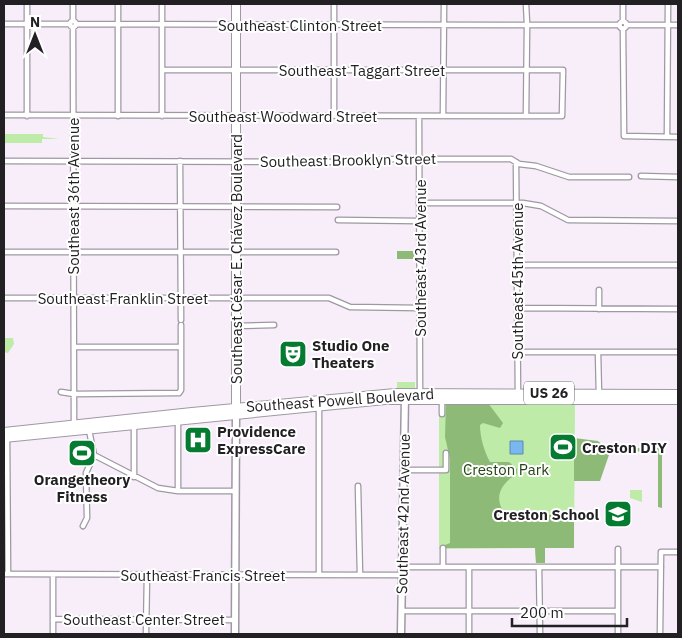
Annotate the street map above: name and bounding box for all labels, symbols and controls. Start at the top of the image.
north arrow [10,10,60,60]
text: N [30,13,40,31]
street label: Southeast Clinton Street [218,16,382,35]
street label: Southeast Taggart Street [279,61,445,80]
street label: Southeast Woodward Street [189,107,377,126]
street label: Southeast 36th Avenue [64,117,83,275]
street label: Southeast César E. Chávez Boulevard [227,134,246,384]
street label: Southeast Brooklyn Street [260,149,436,171]
street label: Southeast 43rd Avenue [411,179,430,337]
street label: Southeast 45th Avenue [508,202,527,360]
street label: Southeast Franklin Street [38,289,208,308]
place label: Studio One Theaters [312,336,389,372]
theatre icon: Studio One Theaters [278,339,308,369]
road number: US 26 [524,382,574,404]
street label: Southeast Powell Boulevard [245,384,435,416]
place label: Providence ExpressCare [217,422,306,458]
hospital icon: Providence ExpressCare [183,425,213,455]
sports icon: Creston DIY [548,432,578,462]
street label: Southeast 42nd Avenue [392,434,414,594]
sports icon: Orangetheory Fitness [67,438,97,468]
place label: Creston DIY [582,438,667,457]
park label: Creston Park [463,460,549,479]
place label: Orangetheory Fitness [34,470,130,506]
school or university icon: Creston School [603,499,633,529]
place label: Creston School [493,505,599,524]
street label: Southeast Francis Street [120,566,286,585]
scale bar [512,596,627,628]
text: 200 m [520,603,564,622]
street label: Southeast Center Street [63,610,225,629]

